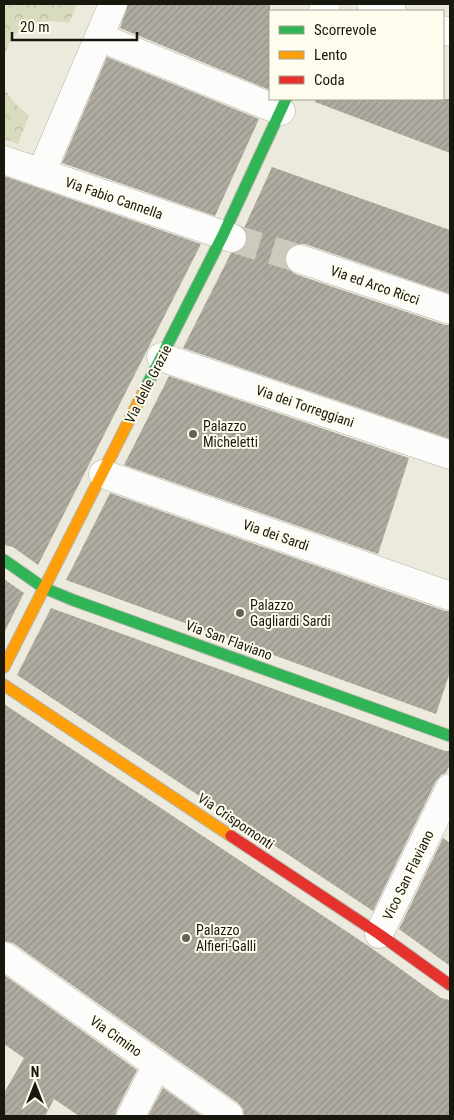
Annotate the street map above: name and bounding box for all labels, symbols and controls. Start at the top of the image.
scale bar [12,10,138,42]
legend [269,10,444,100]
text: 20 m [20,18,50,36]
text: Scorrevole [314,21,376,39]
text: Lento [314,46,347,64]
text: Coda [314,71,345,89]
street label: Via Fabio Cannella [63,174,165,222]
street label: Via ed Arco Ricci [328,262,422,308]
street label: Via delle Grazie [121,342,175,426]
street label: Via dei Torreggiani [254,382,356,430]
place label: Palazzo Micheletti [203,418,258,450]
marker: Palazzo Micheletti [187,428,199,440]
street label: Via dei Sardi [241,516,311,554]
place label: Palazzo Gagliardi Sardi [250,597,331,629]
marker: Palazzo Gagliardi Sardi [234,607,246,619]
street label: Via San Flaviano [183,617,275,663]
street label: Via Crispomonti [195,790,277,852]
street label: Vico San Flaviano [379,827,437,923]
place label: Palazzo Alfieri-Galli [196,922,256,954]
marker: Palazzo Alfieri-Galli [180,932,192,944]
street label: Via Cimino [87,1012,145,1060]
north arrow [10,1060,60,1110]
text: N [31,1064,39,1080]

